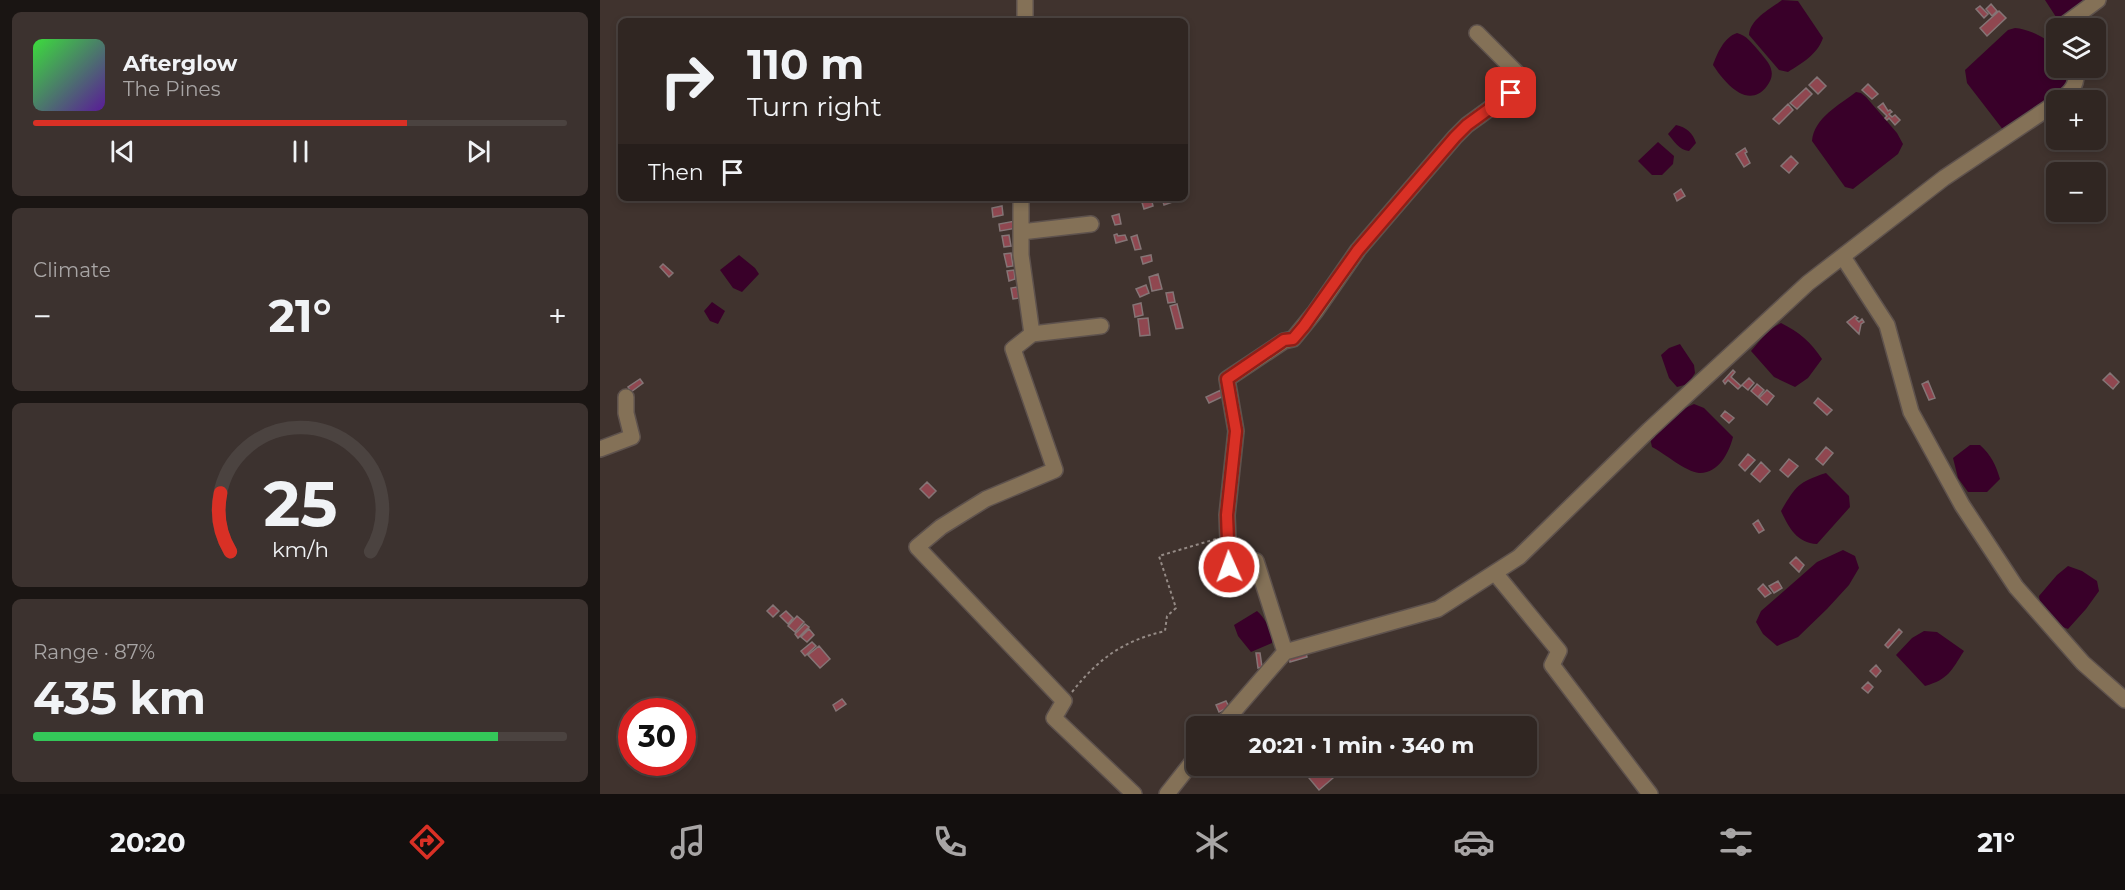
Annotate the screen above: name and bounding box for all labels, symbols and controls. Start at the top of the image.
map controls [2046,18,2106,222]
button: layers [2046,18,2106,78]
text: 110 m [747,38,864,90]
icon: right [648,42,726,120]
text: Afterglow [123,50,237,77]
pin [1485,67,1536,118]
icon: arrive [1494,76,1527,109]
text: The Pines [123,77,220,101]
text: Turn right [747,90,882,123]
button: + [2046,90,2106,150]
icon: previous [106,135,139,168]
icon: pause [284,135,317,168]
icon: next [462,135,495,168]
icon: arrive [716,156,749,189]
text: Then [648,159,704,186]
button: − [2046,162,2106,222]
text: Climate [33,258,111,282]
text: 21° [268,288,332,343]
text: − [33,296,52,336]
text: + [548,296,567,336]
text: 25 [263,466,337,542]
position arrow [1197,535,1261,599]
text: km/h [271,536,329,562]
text: Range · 87% [33,640,155,664]
text: 435 km [33,670,206,725]
speed limit sign: 30 [618,698,696,776]
text: 20:21 · 1 min · 340 m [1249,732,1474,759]
icon: directions [406,821,448,863]
icon: music [667,821,709,863]
icon: phone [929,821,971,863]
icon: climate [1191,821,1233,863]
icon: car [1453,821,1495,863]
icon: filters [1715,821,1757,863]
text: 20:20 [110,826,186,859]
text: 21° [1977,826,2015,859]

